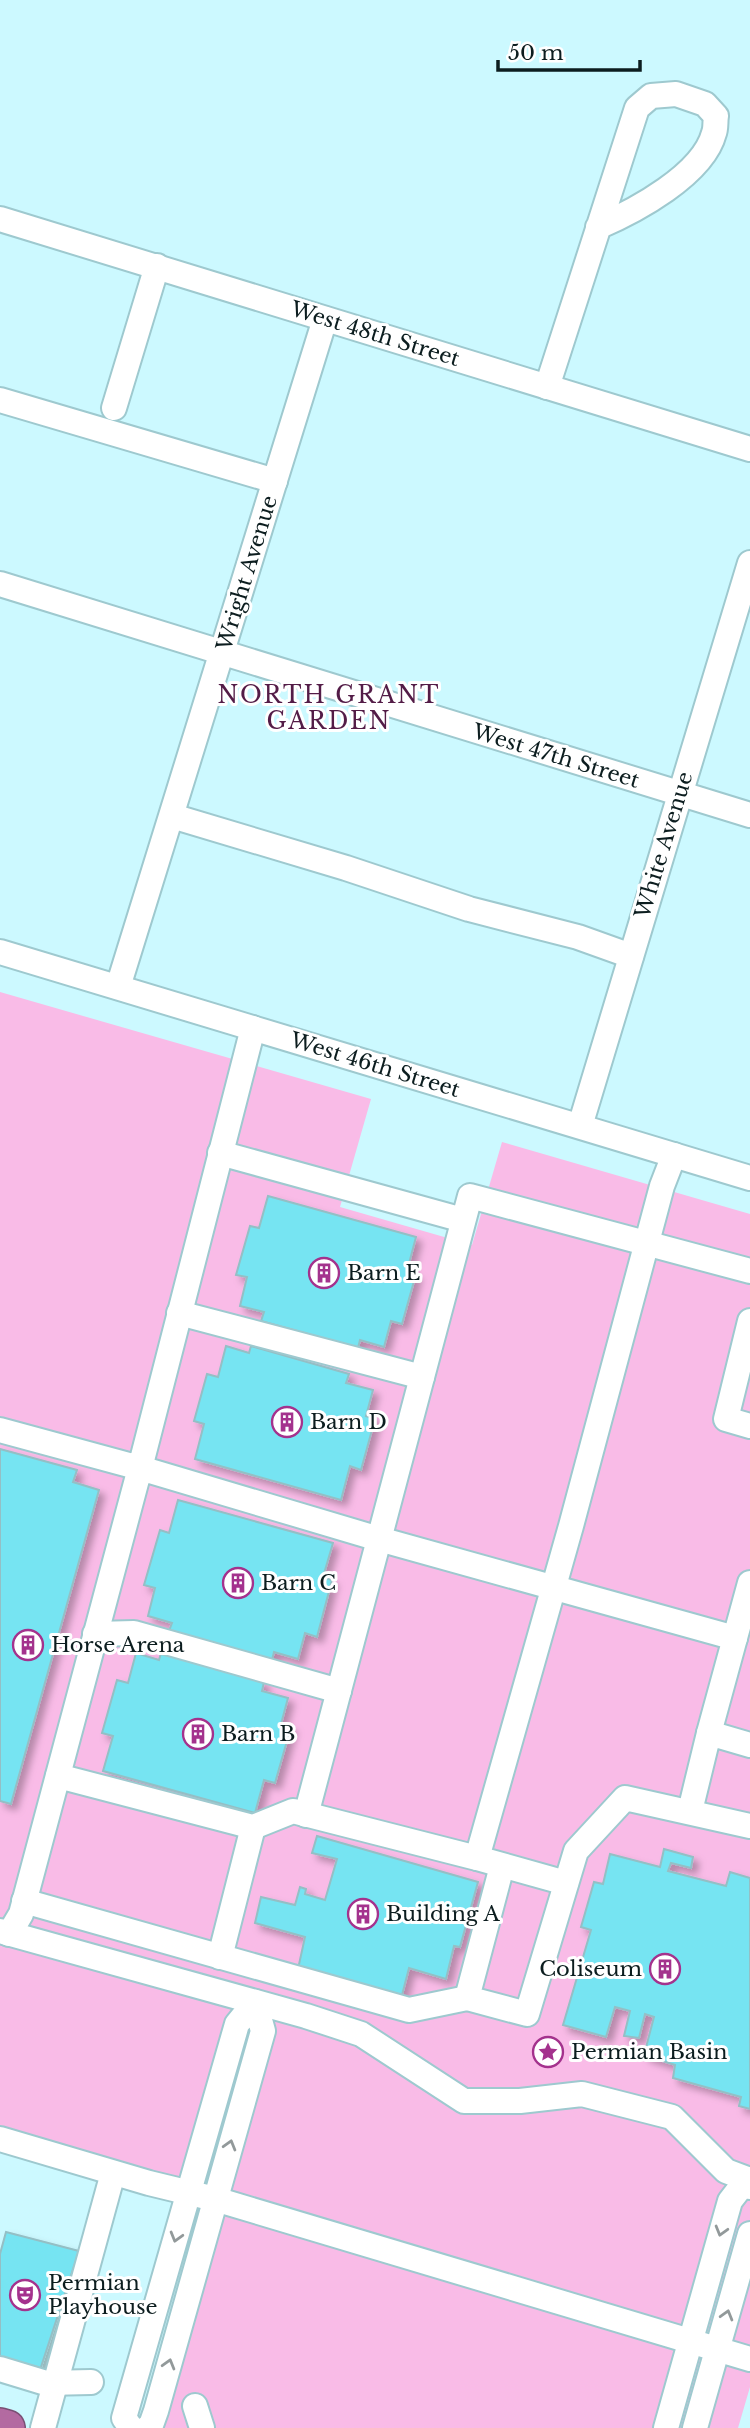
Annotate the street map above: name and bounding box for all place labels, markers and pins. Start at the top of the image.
building icon: Barn E [307,1256,341,1290]
place label: Barn E [347,1260,421,1286]
building icon: Barn D [270,1405,304,1439]
place label: Barn D [310,1409,387,1435]
building icon: Barn C [221,1566,255,1600]
place label: Barn C [261,1570,336,1596]
building icon: Horse Arena [11,1628,45,1662]
place label: Horse Arena [51,1632,185,1658]
building icon: Barn B [181,1717,215,1751]
place label: Barn B [221,1721,295,1747]
building icon: Building A [346,1897,380,1931]
place label: Building A [386,1901,500,1927]
building icon: Coliseum [648,1952,682,1986]
place label: Coliseum [539,1956,642,1982]
place icon: Permian Basin [531,2035,565,2069]
place label: Permian Basin [571,2039,728,2065]
place label: Permian Playhouse [48,2270,158,2320]
theatre icon: Permian Playhouse [8,2278,42,2312]

